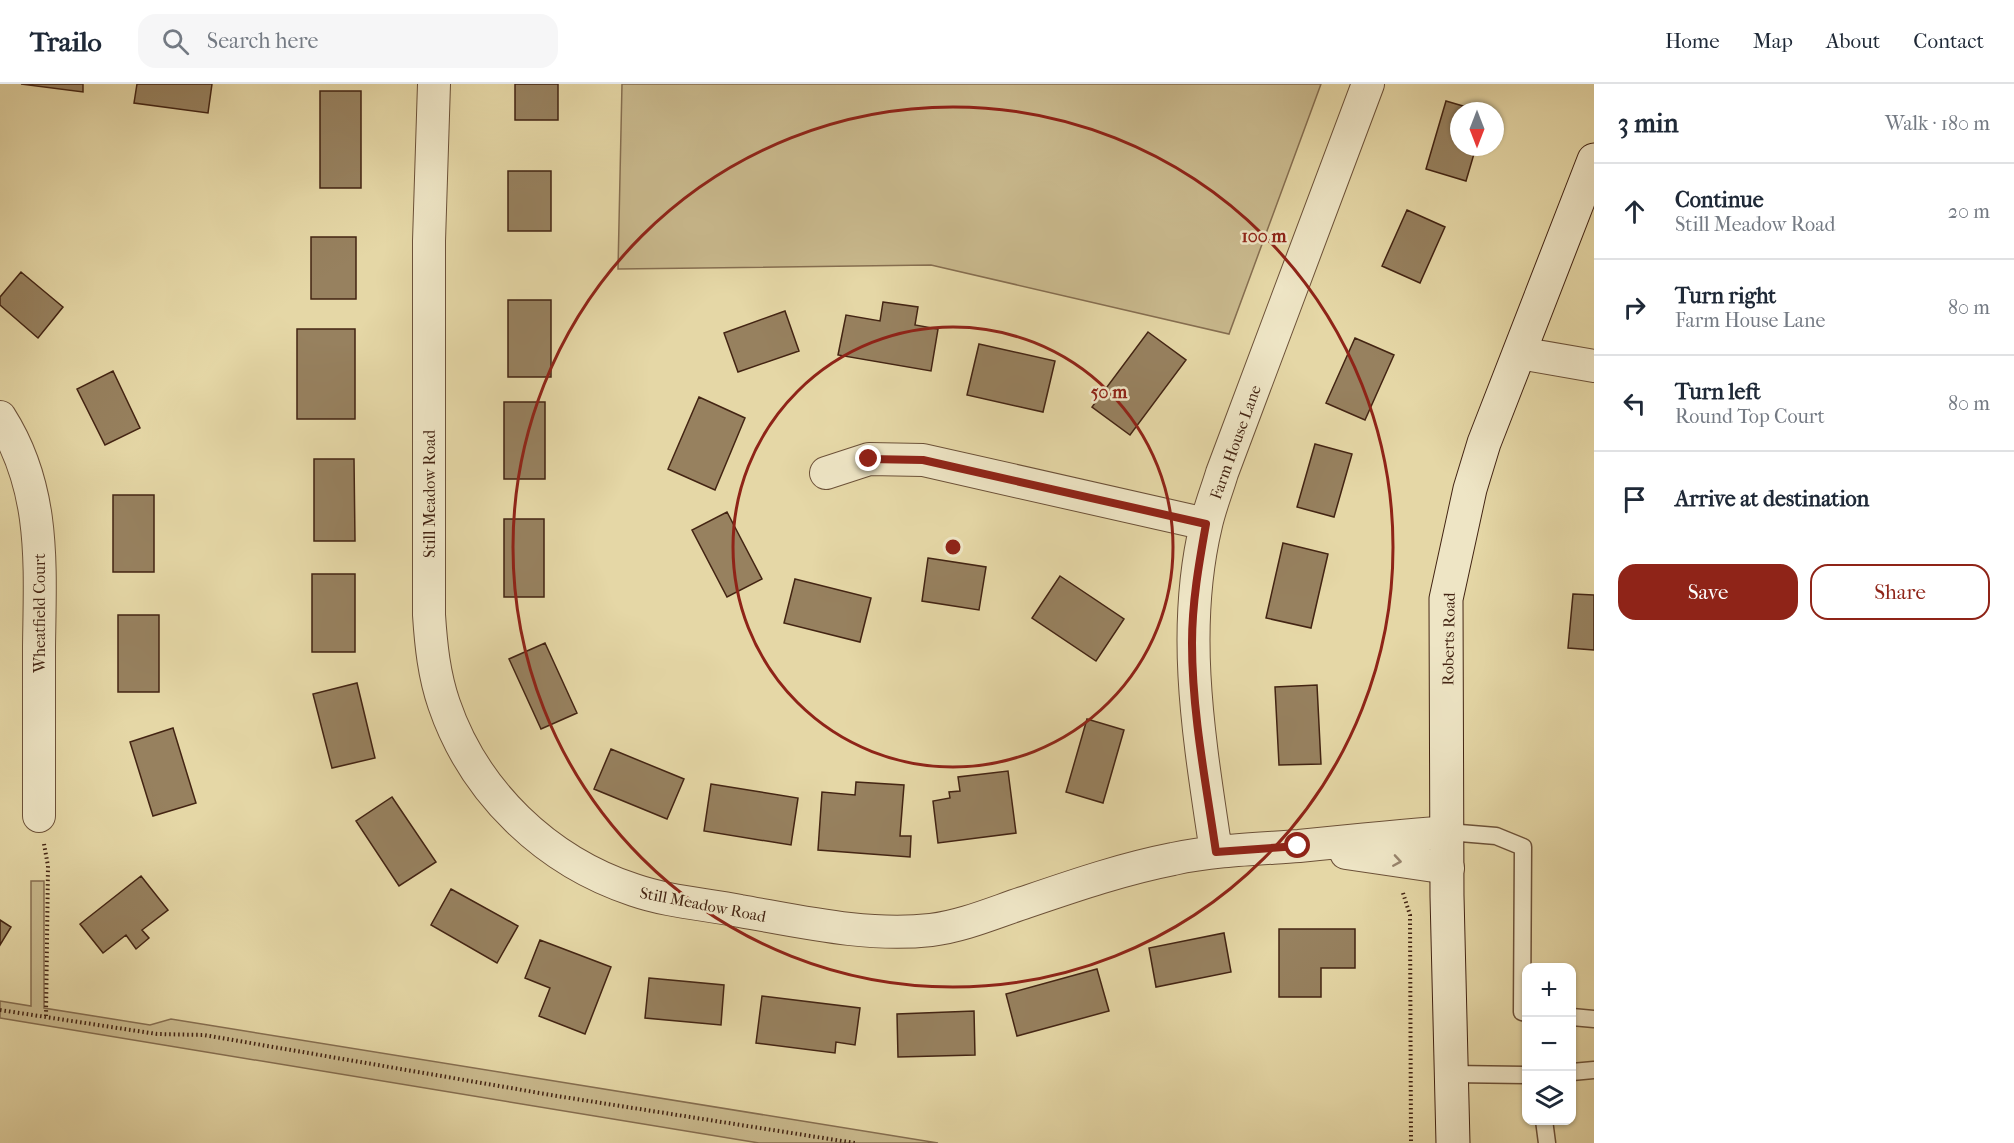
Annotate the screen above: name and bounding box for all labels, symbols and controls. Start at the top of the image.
search box [138,14,558,68]
text: Trailo [30,25,102,58]
icon: search [159,25,192,58]
text: Search here [207,28,318,54]
text: Home [1665,29,1720,53]
text: Map [1753,29,1793,53]
text: About [1826,29,1880,53]
text: Contact [1913,29,1984,53]
north arrow [1450,102,1504,156]
text: 3 min [1618,108,1679,139]
text: Walk · 180 m [1885,112,1990,135]
text: Continue [1675,187,1764,213]
icon: ahead [1618,195,1651,228]
text: 20 m [1948,200,1990,223]
text: Still Meadow Road [1675,213,1835,236]
text: 100 m [1241,226,1288,247]
text: Turn right [1675,283,1776,309]
icon: right [1618,291,1651,324]
text: 80 m [1948,296,1990,319]
text: Farm House Lane [1675,309,1825,332]
text: Turn left [1675,379,1761,405]
text: 50 m [1091,382,1128,403]
street label: Farm House Lane [1206,382,1265,502]
icon: left [1618,387,1651,420]
text: 80 m [1948,392,1990,415]
text: Round Top Court [1675,405,1825,428]
street label: Still Meadow Road [420,430,439,558]
route end [855,445,881,471]
icon: arrive [1618,483,1651,516]
text: Arrive at destination [1675,486,1869,512]
centre of rings [943,537,963,557]
street label: Wheatfield Court [30,553,49,674]
button: Save [1618,564,1798,620]
button: Share [1810,564,1990,620]
street label: Roberts Road [1438,592,1459,686]
route start [1284,832,1310,858]
one-way arrow [1393,854,1402,866]
street label: Still Meadow Road [638,883,768,926]
map controls [1522,963,1576,1125]
button: + [1522,963,1576,1017]
button: − [1522,1017,1576,1071]
button: layers [1522,1071,1576,1125]

